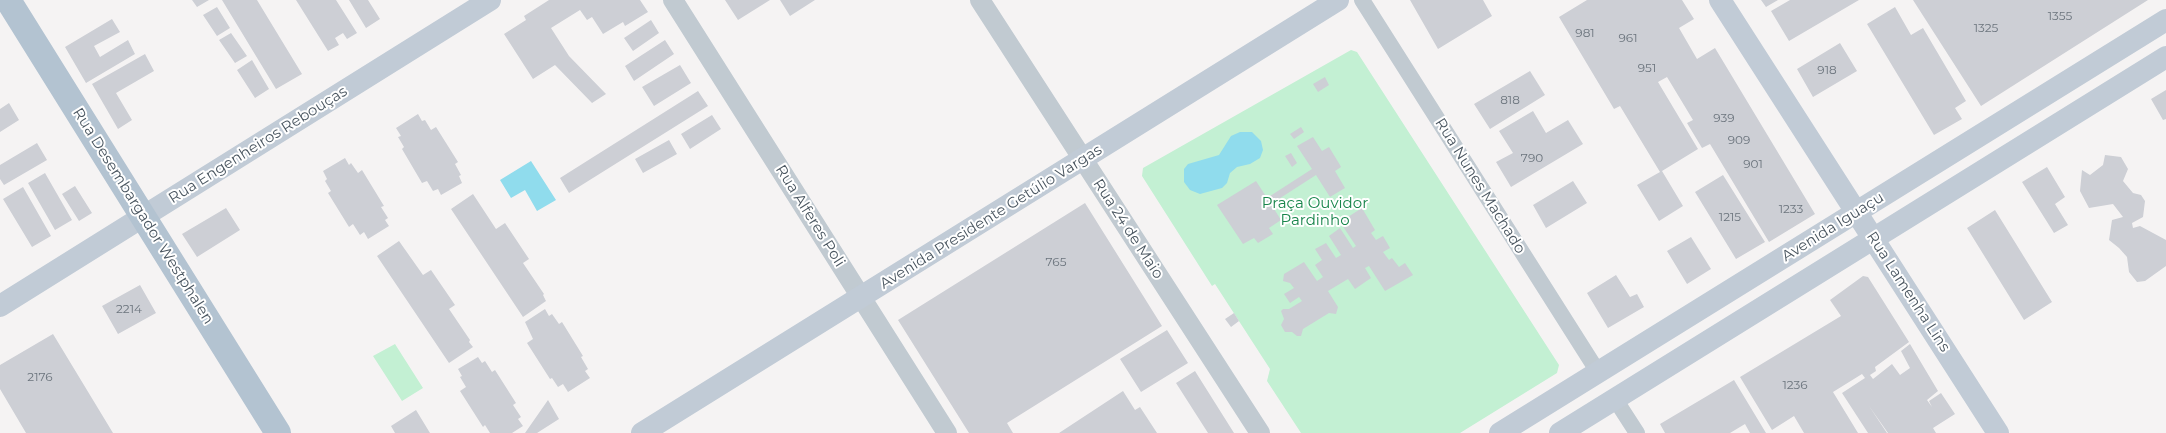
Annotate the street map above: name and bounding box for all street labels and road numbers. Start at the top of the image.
street label: Rua Engenheiros Rebouças [165,82,351,208]
street label: Rua Desembargador Westphalen [69,105,217,327]
street label: Rua Nunes Machado [1431,115,1529,257]
street label: Avenida Presidente Getúlio Vargas [877,141,1105,293]
street label: Rua Alferes Poli [771,162,849,270]
street label: Rua 24 de Maio [1089,176,1167,282]
street label: Avenida Iguaçu [1779,188,1887,266]
street label: Rua Lamenha Lins [1862,228,1954,356]

